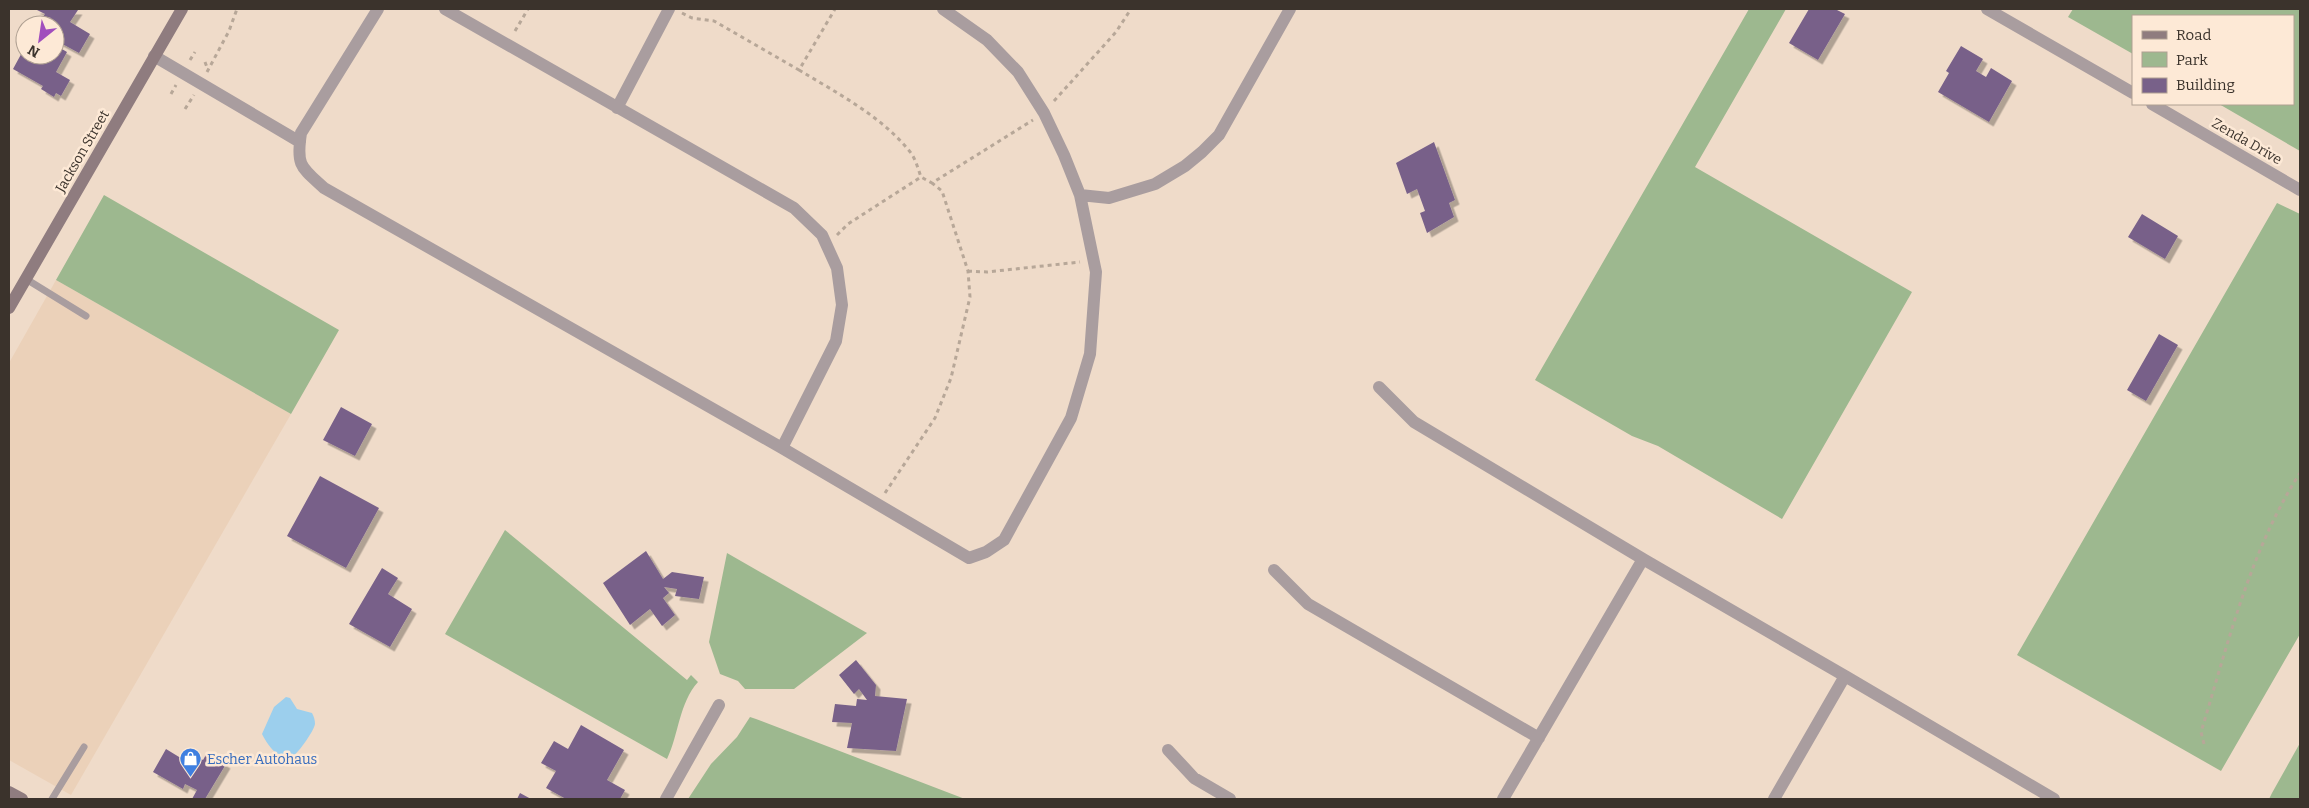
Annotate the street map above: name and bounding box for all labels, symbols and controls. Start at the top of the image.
north arrow [15,15,65,65]
legend [2132,15,2294,105]
text: Road [2176,26,2211,44]
text: N [25,41,43,61]
text: Park [2176,51,2208,69]
text: Building [2176,76,2235,94]
street label: Jackson Street [51,107,113,196]
street label: Zenda Drive [2209,115,2285,168]
shop icon: Escher Autohaus [179,747,203,778]
place label: Escher Autohaus [207,751,317,768]

